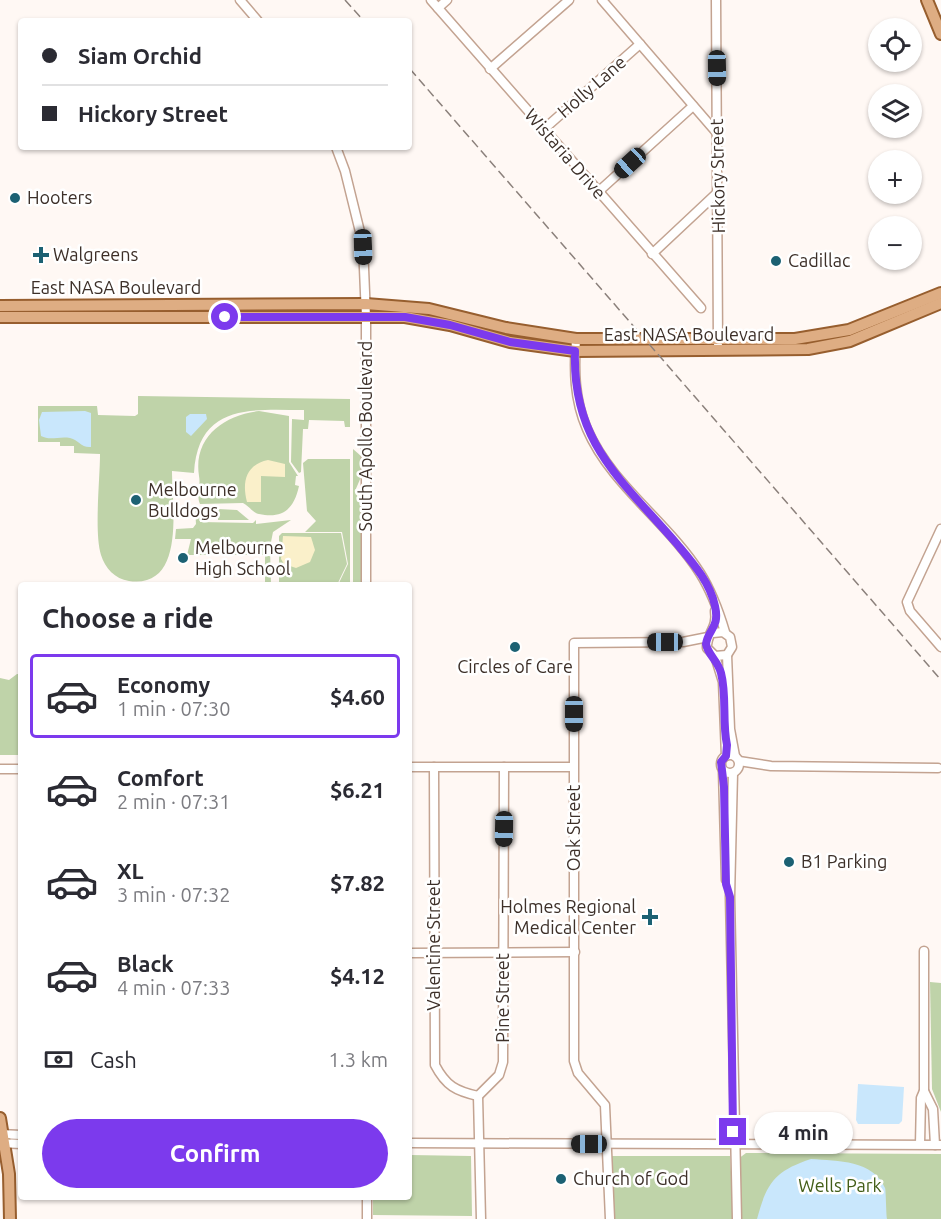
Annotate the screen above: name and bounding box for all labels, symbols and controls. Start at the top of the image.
map controls [868,18,922,270]
button: locate [868,18,922,72]
text: Siam Orchid [78,43,202,68]
car [708,50,726,86]
street label: Holly Lane [553,51,630,121]
button: layers [868,84,922,138]
text: Hickory Street [78,101,228,126]
street label: Wistaria Drive [521,104,610,202]
street label: Hickory Street [706,118,728,234]
car [611,144,649,182]
button: + [868,150,922,204]
place label: Hooters [27,187,92,207]
marker: Hooters [8,191,22,205]
button: − [868,216,922,270]
car [353,229,373,265]
place label: Walgreens [53,244,139,264]
marker: Walgreens [34,248,48,262]
place label: Cadillac [788,250,850,270]
marker: Cadillac [769,254,783,268]
street label: East NASA Boulevard [31,277,201,297]
route start [211,303,238,330]
street label: East NASA Boulevard [604,324,774,344]
street label: South Apollo Boulevard [355,341,375,531]
place label: Melbourne Bulldogs [148,479,237,520]
marker: Melbourne Bulldogs [129,493,143,507]
place label: Melbourne High School [195,537,291,578]
marker: Melbourne High School [176,551,190,565]
text: Choose a ride [42,603,214,633]
car [647,633,683,651]
marker: Circles of Care [508,640,522,654]
place label: Circles of Care [457,656,573,676]
icon: car [45,669,99,723]
text: Economy [117,672,210,697]
text: $4.60 [330,684,385,709]
car [565,696,583,732]
text: 1 min · 07:30 [117,697,231,720]
icon: car [45,762,99,816]
text: Comfort [117,765,204,790]
text: $6.21 [330,777,385,802]
street label: Oak Street [563,785,583,871]
text: 2 min · 07:31 [117,790,231,813]
car [495,811,513,847]
place label: B1 Parking [801,851,887,871]
icon: car [45,855,99,909]
marker: B1 Parking [782,855,796,869]
text: XL [117,858,144,883]
text: $7.82 [330,870,385,895]
street label: Valentine Street [423,879,443,1011]
text: 3 min · 07:32 [117,883,231,906]
place label: Holmes Regional Medical Center [500,896,636,937]
marker: Holmes Regional Medical Center [641,908,659,926]
icon: car [45,948,99,1002]
text: Black [117,951,174,976]
street label: Pine Street [492,953,512,1043]
text: $4.12 [330,963,385,988]
text: 4 min · 07:33 [117,976,231,999]
icon: cash [42,1043,75,1076]
text: Cash [90,1047,137,1072]
text: 1.3 km [329,1048,388,1071]
callout: 4 min [754,1111,853,1153]
route end [719,1118,746,1145]
button: Confirm [42,1119,388,1188]
text: 4 min [778,1121,829,1144]
car [571,1135,607,1153]
place label: Church of God [573,1168,689,1188]
marker: Church of God [554,1172,568,1186]
park label: Wells Park [798,1175,882,1195]

